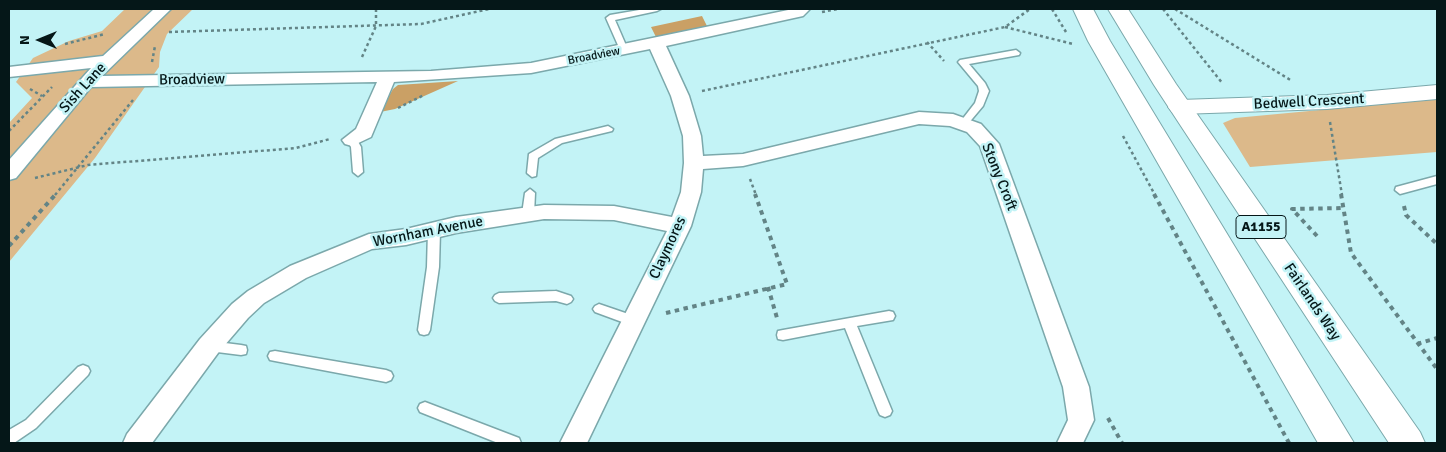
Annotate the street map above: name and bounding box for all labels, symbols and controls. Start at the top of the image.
north arrow [15,15,65,65]
text: N [16,35,33,45]
street label: Broadview [567,44,621,68]
street label: Sish Lane [56,59,110,117]
street label: Broadview [159,70,225,90]
street label: Bedwell Crescent [1253,90,1365,114]
street label: Stony Croft [977,141,1021,213]
street label: Wornham Avenue [372,213,484,251]
street label: Claymores [646,214,690,282]
road number: A1155 [1236,216,1286,238]
street label: Fairlands Way [1280,260,1344,344]

